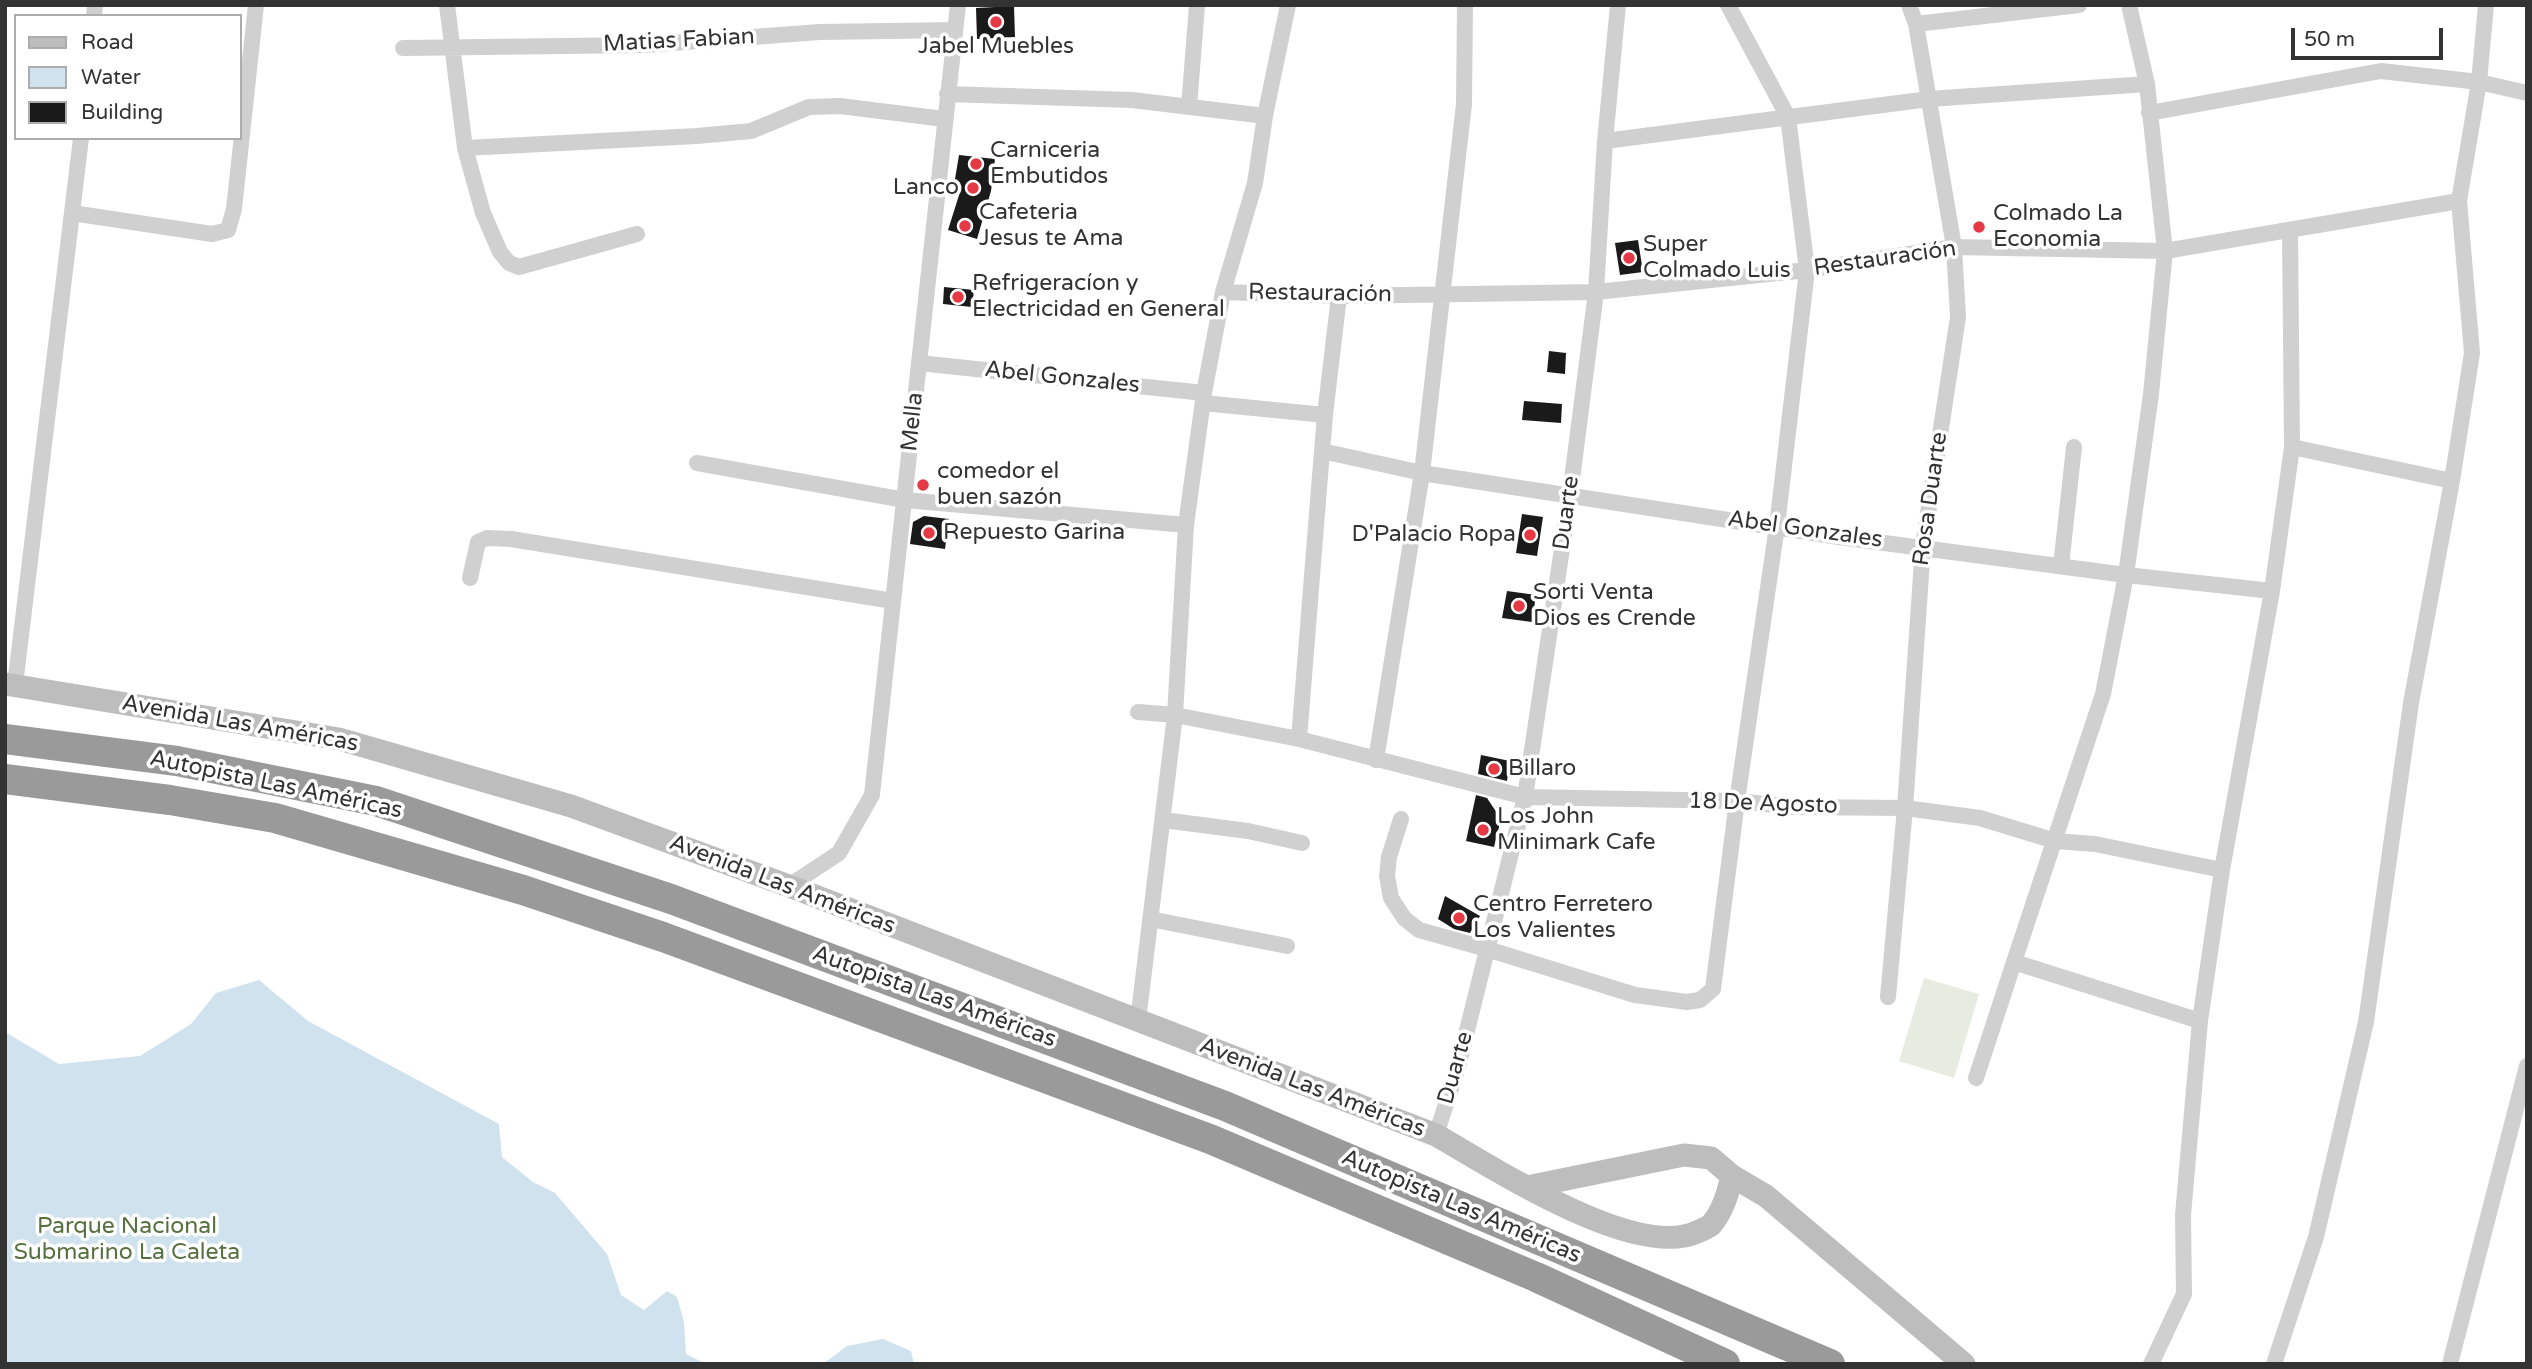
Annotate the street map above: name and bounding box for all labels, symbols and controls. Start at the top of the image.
legend [14,14,242,140]
marker: Jabel Muebles [988,14,1004,30]
scale bar [2294,14,2446,58]
street label: Matias Fabian [603,23,755,59]
text: 50 m [2304,27,2355,52]
text: Road [81,30,134,55]
place label: Jabel Muebles [918,33,1074,61]
text: Water [81,65,141,90]
text: Building [81,100,163,125]
place label: Carniceria Embutidos [990,137,1108,191]
marker: Carniceria Embutidos [968,156,984,172]
place label: Lanco [893,174,959,202]
marker: Lanco [965,180,981,196]
place label: Cafeteria Jesus te Ama [979,199,1123,253]
place label: Colmado La Economia [1993,200,2123,254]
marker: Cafeteria Jesus te Ama [957,218,973,234]
marker: Colmado La Economia [1971,219,1987,235]
place label: Super Colmado Luis [1643,231,1791,285]
street label: Restauración [1812,235,1958,283]
marker: Super Colmado Luis [1621,250,1637,266]
place label: Refrigeracíon y Electricidad en General [972,270,1225,324]
street label: Restauración [1248,279,1392,309]
marker: Refrigeracíon y Electricidad en General [950,289,966,305]
street label: Abel Gonzales [983,356,1141,400]
street label: Mella [896,391,930,453]
street label: Rosa Duarte [1908,430,1954,568]
place label: comedor el buen sazón [937,458,1062,512]
street label: Duarte [1548,474,1586,552]
marker: comedor el buen sazón [915,477,931,493]
street label: Abel Gonzales [1726,505,1884,555]
place label: Repuesto Garina [943,519,1125,547]
place label: D'Palacio Ropa [1351,521,1516,549]
marker: Repuesto Garina [921,525,937,541]
marker: D'Palacio Ropa [1522,527,1538,543]
place label: Sorti Venta Dios es Crende [1533,579,1696,633]
marker: Sorti Venta Dios es Crende [1511,598,1527,614]
street label: Avenida Las Américas [120,690,360,758]
street label: Autopista Las Américas [147,745,405,825]
place label: Billaro [1508,755,1576,783]
marker: Billaro [1486,761,1502,777]
street label: 18 De Agosto [1688,788,1838,820]
place label: Los John Minimark Cafe [1497,803,1656,857]
marker: Los John Minimark Cafe [1475,822,1491,838]
street label: Avenida Las Américas [665,829,899,941]
place label: Centro Ferretero Los Valientes [1473,891,1653,945]
marker: Centro Ferretero Los Valientes [1451,910,1467,926]
street label: Autopista Las Américas [808,940,1060,1054]
street label: Duarte [1432,1028,1480,1108]
street label: Avenida Las Américas [1195,1032,1429,1144]
street label: Autopista Las Américas [1337,1144,1585,1270]
park label: Parque Nacional Submarino La Caleta [14,1213,240,1267]

